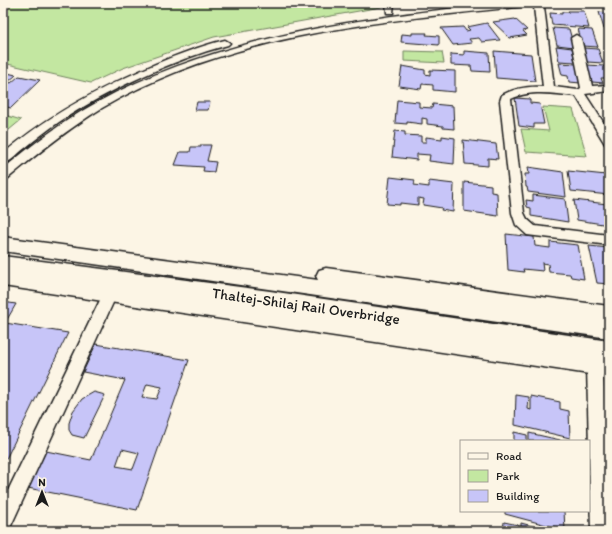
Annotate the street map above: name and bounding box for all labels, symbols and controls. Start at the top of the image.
street label: Thaltej-Shilaj Rail Overbridge [211,284,401,328]
legend [460,440,590,512]
text: Road [496,449,522,463]
text: Park [496,469,520,483]
north arrow [22,472,62,512]
text: N [38,476,46,489]
text: Building [496,489,540,503]

